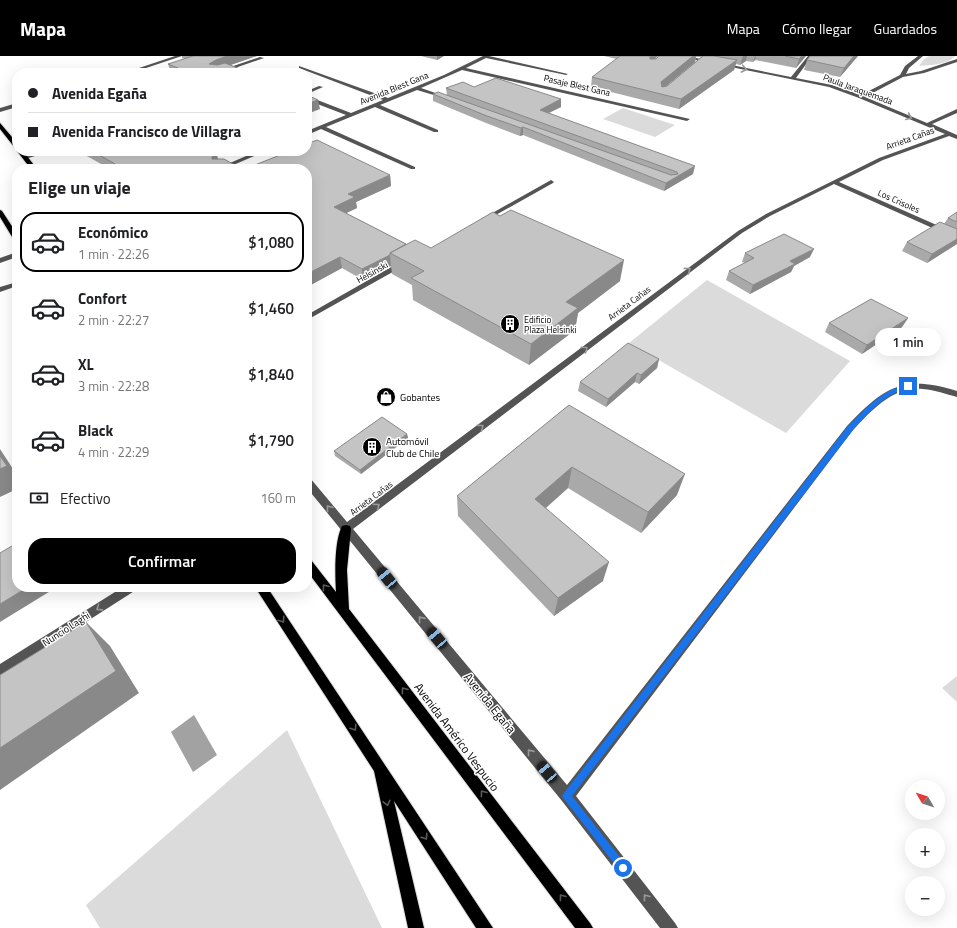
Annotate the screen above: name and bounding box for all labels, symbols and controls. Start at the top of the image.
text: Mapa [20,14,66,43]
text: Mapa [727,18,760,39]
text: Cómo llegar [782,18,852,39]
text: Guardados [874,18,937,39]
one-way arrow [741,64,747,72]
street label: Avenida Blest Gana [358,68,431,108]
street label: Paula Jaraquemada [821,70,895,108]
street label: Pasaje Blest Gana [542,71,612,99]
text: Avenida Egaña [52,82,147,105]
one-way arrow [905,113,912,121]
text: Avenida Francisco de Villagra [52,120,241,143]
street label: Arrieta Cañas [884,123,936,153]
text: Elige un viaje [28,174,131,201]
street label: Los Crisoles [876,186,922,216]
text: Económico [78,221,148,244]
icon: car [30,224,66,260]
text: $1,080 [248,231,294,254]
text: 1 min · 22:26 [78,244,149,264]
street label: Helsinski [354,258,390,286]
one-way arrow [684,268,691,275]
street label: Arrieta Cañas [605,283,653,323]
text: Confort [78,287,127,310]
icon: car [30,290,66,326]
text: $1,460 [248,297,294,320]
text: 2 min · 22:27 [78,310,149,330]
building icon: Edificio Plaza Helsinki [499,313,521,335]
place label: Edificio Plaza Helsinki [524,313,576,336]
callout: 1 min [875,328,941,356]
text: 1 min [892,332,924,352]
one-way arrow [580,346,587,353]
text: XL [78,353,94,376]
icon: car [30,356,66,392]
text: $1,840 [248,363,294,386]
text: 3 min · 22:28 [78,376,149,396]
route end [899,377,917,395]
shop icon: Gobantes [375,386,397,408]
place label: Gobantes [400,390,441,405]
text: Black [78,419,113,442]
icon: car [30,422,66,458]
one-way arrow [477,424,484,432]
text: $1,790 [248,429,294,452]
place label: Automóvil Club de Chile [386,434,439,461]
building icon: Automóvil Club de Chile [361,436,383,458]
text: 4 min · 22:29 [78,442,149,462]
street label: Arrieta Cañas [347,478,395,518]
icon: cash [28,487,50,509]
text: Efectivo [60,487,111,510]
text: 160 m [260,488,296,508]
one-way arrow [373,503,380,510]
one-way arrow [327,505,334,513]
button: Confirmar [28,538,296,584]
car [375,565,399,591]
one-way arrow [323,584,330,591]
one-way arrow [96,603,103,611]
street label: Nuncio Laghi [39,608,93,650]
one-way arrow [278,615,285,622]
one-way arrow [419,616,426,623]
car [425,625,449,651]
street label: Avenida Egaña [459,668,521,738]
street label: Avenida Américo Vespucio [410,679,504,795]
one-way arrow [401,688,408,695]
one-way arrow [349,724,357,731]
one-way arrow [528,749,535,756]
car [535,759,559,785]
north arrow [905,780,945,820]
map controls [905,780,945,916]
one-way arrow [480,791,487,798]
one-way arrow [383,799,391,806]
button: + [905,828,945,868]
one-way arrow [421,833,428,840]
route start [614,859,632,877]
button: − [905,876,945,916]
one-way arrow [559,894,566,901]
one-way arrow [644,895,651,902]

